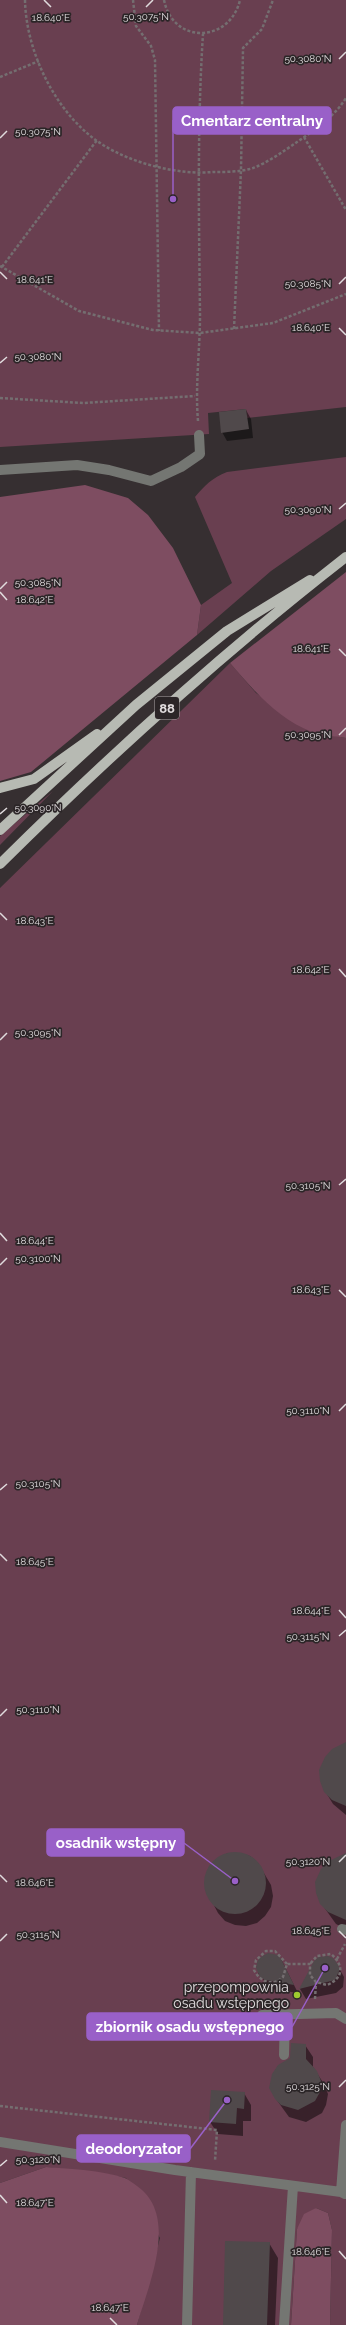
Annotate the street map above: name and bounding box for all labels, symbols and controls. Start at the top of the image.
text: 50.3075°N [123,11,169,22]
text: 18.640°E [32,12,70,23]
text: 50.3080°N [284,53,332,64]
callout: Cmentarz centralny [173,107,331,134]
text: Cmentarz centralny [181,112,324,130]
text: 50.3075°N [15,126,61,137]
text: 18.641°E [17,274,53,285]
text: 50.3085°N [285,278,331,289]
text: 18.640°E [292,322,330,333]
text: 50.3080°N [14,351,62,362]
text: 50.3090°N [284,504,332,515]
text: 50.3085°N [15,577,61,588]
text: 18.642°E [16,594,54,605]
text: 18.641°E [293,643,329,654]
road number: 88 [155,697,179,719]
text: 50.3095°N [285,729,331,740]
text: 50.3090°N [14,802,62,813]
text: 18.643°E [16,915,54,926]
text: 18.642°E [292,964,330,975]
text: 50.3095°N [15,1027,61,1038]
text: 50.3105°N [285,1180,331,1191]
text: 18.644°E [16,1235,54,1246]
text: 50.3100°N [15,1253,61,1264]
text: 18.643°E [292,1284,330,1295]
text: 50.3110°N [286,1405,330,1416]
text: 50.3105°N [15,1478,61,1489]
text: 18.645°E [16,1556,54,1567]
text: 18.644°E [292,1605,330,1616]
text: 50.3115°N [286,1631,330,1642]
text: 50.3110°N [16,1704,60,1715]
callout: osadnik wstępny [47,1829,184,1856]
text: osadnik wstępny [56,1834,177,1852]
text: 50.3120°N [286,1856,330,1867]
text: 18.646°E [16,1877,54,1888]
text: 18.645°E [292,1925,330,1936]
text: 50.3115°N [16,1929,60,1940]
place label: przepompownia osadu wstępnego [173,1979,289,2011]
marker: przepompownia osadu wstępnego [292,1990,302,2000]
callout: zbiornik osadu wstępnego [87,2013,292,2040]
text: zbiornik osadu wstępnego [96,2018,284,2036]
text: 50.3125°N [286,2081,330,2092]
callout: deodoryzator [77,2135,190,2162]
text: deodoryzator [85,2140,183,2158]
text: 50.3120°N [16,2154,60,2165]
text: 18.647°E [16,2197,54,2208]
text: 18.646°E [292,2246,330,2257]
text: 18.647°E [91,2302,129,2313]

